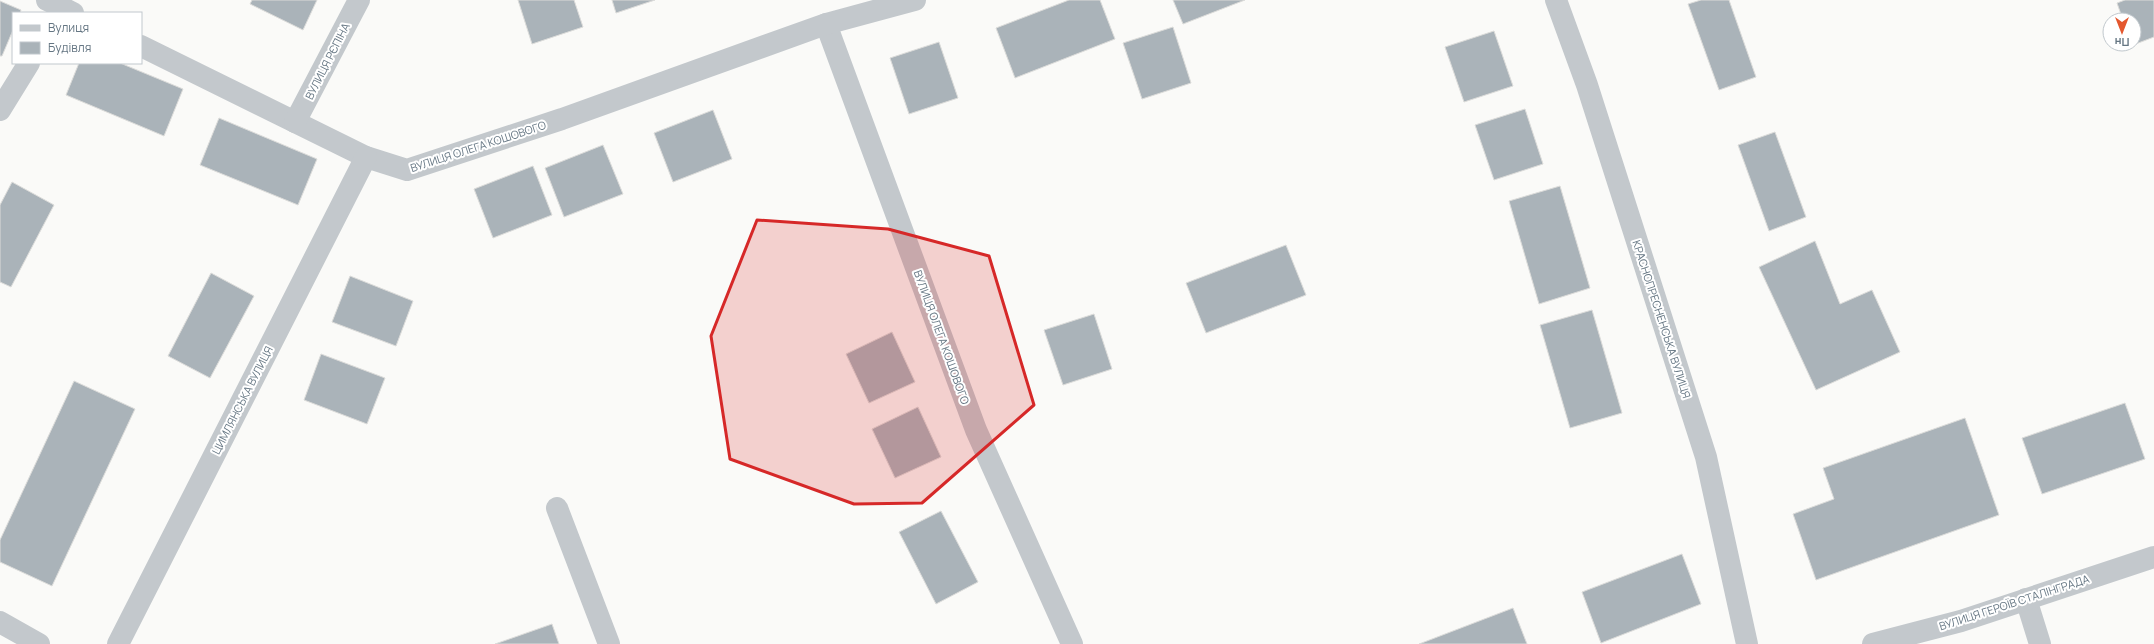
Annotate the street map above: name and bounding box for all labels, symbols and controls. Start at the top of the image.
legend [12,12,142,64]
north arrow [2102,12,2142,52]
text: Вулиця [48,19,89,36]
street label: ВУЛИЦЯ РЄПІНА [301,20,353,102]
text: Пн [2114,35,2129,50]
text: Будівля [48,39,91,56]
street label: ВУЛИЦЯ ОЛЕГА КОШОВОГО [408,117,548,175]
street label: КРАСНОПРЕСНЕНСЬКА ВУЛИЦЯ [1629,238,1695,400]
street label: ВУЛИЦЯ ОЛЕГА КОШОВОГО [911,268,973,406]
street label: ЦИМЛЯНСЬКА ВУЛИЦЯ [208,343,276,457]
street label: ВУЛИЦЯ ГЕРОЇВ СТАЛІНГРАДА [1937,571,2091,633]

